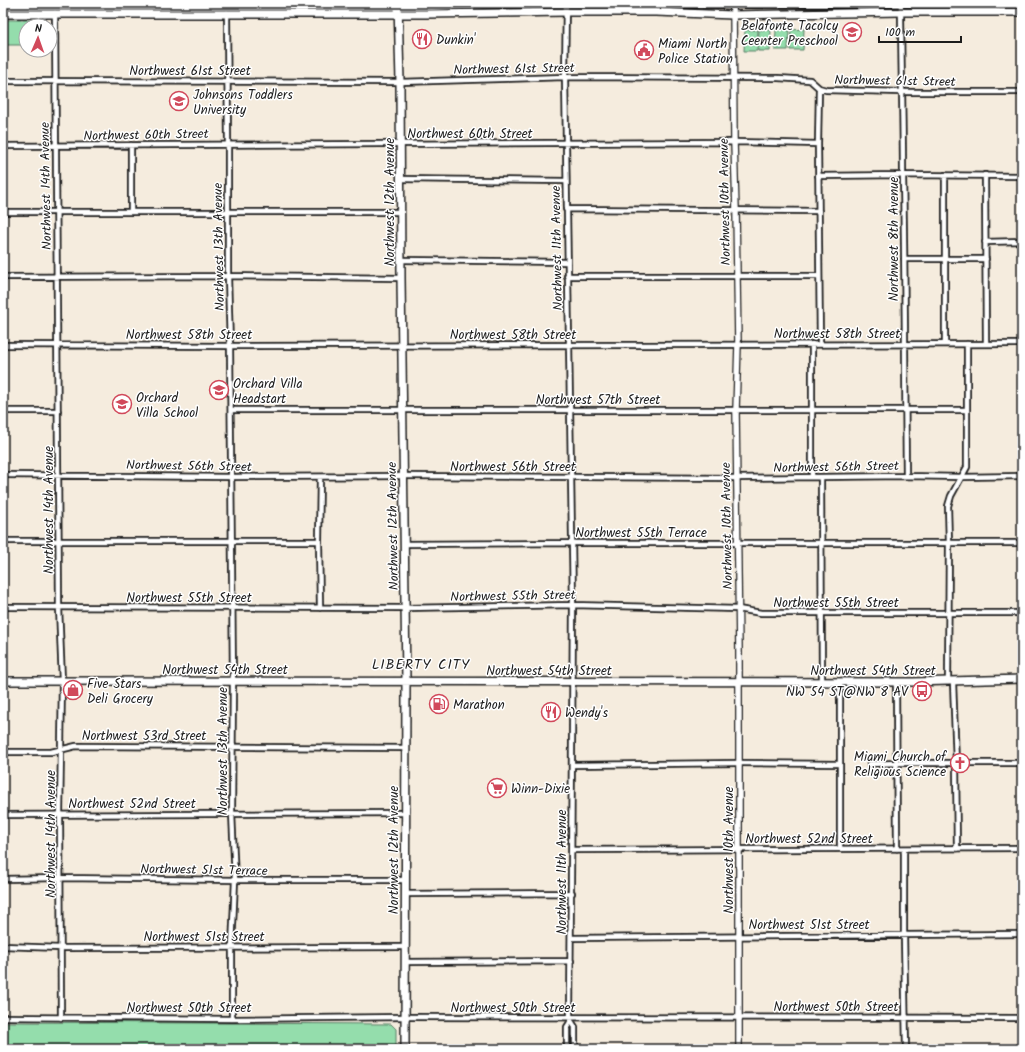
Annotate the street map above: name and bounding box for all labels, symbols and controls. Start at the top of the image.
place label: Belafonte Tacolcy Ceenter Preschool [741,16,839,52]
north arrow [18,18,58,58]
scale bar [879,18,961,44]
text: N [35,20,42,38]
school or university icon: Belafonte Tacolcy Ceenter Preschool [841,21,863,43]
text: 100 m [885,23,916,42]
restaurant icon: Dunkin' [411,28,433,50]
place label: Dunkin' [436,30,476,51]
place label: Miami North Police Station [658,34,733,70]
public building icon: Miami North Police Station [633,39,655,61]
street label: Northwest 61st Street [453,58,576,81]
street label: Northwest 61st Street [129,61,252,82]
street label: Northwest 61st Street [834,70,957,93]
place label: Johnsons Toddlers University [193,85,293,121]
school or university icon: Johnsons Toddlers University [168,90,190,112]
street label: Northwest 14th Avenue [35,122,58,250]
street label: Northwest 60th Street [83,124,210,147]
street label: Northwest 60th Street [407,124,534,145]
street label: Northwest 12th Avenue [380,138,401,266]
street label: Northwest 10th Avenue [714,138,737,266]
street label: Northwest 8th Avenue [884,177,905,301]
street label: Northwest 13th Avenue [208,182,231,311]
street label: Northwest 11th Avenue [546,185,569,311]
street label: Northwest 58th Street [774,324,901,345]
street label: Northwest 58th Street [126,325,253,346]
street label: Northwest 58th Street [450,325,577,346]
place label: Orchard Villa Headstart [233,374,303,410]
school or university icon: Orchard Villa Headstart [208,379,230,401]
place label: Orchard Villa School [136,388,198,424]
street label: Northwest 57th Street [536,390,661,411]
school or university icon: Orchard Villa School [111,393,133,415]
street label: Northwest 14th Avenue [39,446,60,574]
street label: Northwest 56th Street [126,455,253,478]
street label: Northwest 56th Street [773,456,900,479]
street label: Northwest 56th Street [450,457,577,478]
street label: Northwest 12th Avenue [382,461,405,590]
street label: Northwest 10th Avenue [716,462,739,590]
street label: Northwest 55th Terrace [575,523,707,544]
street label: Northwest 55th Street [450,585,577,608]
street label: Northwest 55th Street [126,588,253,609]
street label: Northwest 55th Street [773,593,900,614]
district label: LIBERTY CITY [372,654,470,676]
street label: Northwest 54th Street [162,660,289,681]
street label: Northwest 54th Street [486,661,613,682]
street label: Northwest 54th Street [810,661,937,682]
place label: Five Stars Deli Grocery [87,674,154,710]
shop icon: Five Stars Deli Grocery [62,679,84,701]
bus stop icon: NW 54 ST@NW 8 AV [911,680,933,702]
place label: NW 54 ST@NW 8 AV [786,682,909,703]
street label: Northwest 13th Avenue [213,687,234,815]
fuel station icon: Marathon [428,693,450,715]
place label: Marathon [453,695,505,716]
restaurant icon: Wendy's [540,701,562,723]
place label: Wendy's [565,703,608,724]
street label: Northwest 53rd Street [82,726,207,747]
place label: Miami Church of Religious Science [854,747,947,783]
church icon: Miami Church of Religious Science [949,752,971,774]
street label: Northwest 14th Avenue [41,770,62,898]
supermarket icon: Winn-Dixie [486,777,508,799]
place label: Winn-Dixie [511,779,570,800]
street label: Northwest 12th Avenue [384,786,405,914]
street label: Northwest 10th Avenue [719,786,740,914]
street label: Northwest 52nd Street [68,794,197,815]
street label: Northwest 11th Avenue [552,809,573,935]
street label: Northwest 52nd Street [745,829,874,850]
street label: Northwest 51st Terrace [140,859,268,882]
street label: Northwest 51st Street [748,915,871,936]
street label: Northwest 51st Street [143,927,266,948]
street label: Northwest 50th Street [773,997,899,1018]
street label: Northwest 50th Street [126,998,252,1019]
street label: Northwest 50th Street [450,998,576,1019]

